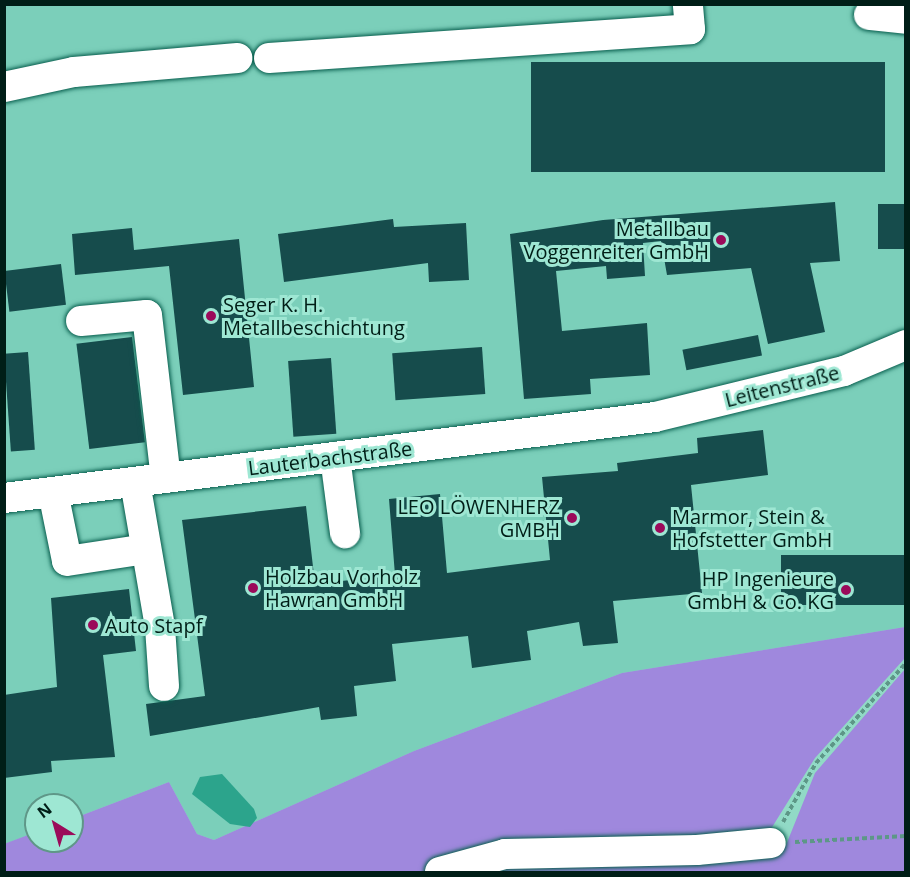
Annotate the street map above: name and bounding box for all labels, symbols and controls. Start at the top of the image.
place label: Metallbau Voggenreiter GmbH [524,216,709,263]
marker: Metallbau Voggenreiter GmbH [714,233,728,247]
place label: Seger K. H. Metallbeschichtung [223,292,405,339]
marker: Seger K. H. Metallbeschichtung [204,309,218,323]
street label: Leitenstraße [722,360,842,412]
street label: Lauterbachstraße [247,436,413,480]
place label: LEO LÖWENHERZ GMBH [397,494,560,541]
place label: Marmor, Stein & Hofstetter GmbH [672,504,832,551]
marker: LEO LÖWENHERZ GMBH [565,511,579,525]
marker: Marmor, Stein & Hofstetter GmbH [653,521,667,535]
place label: Holzbau Vorholz Hawran GmbH [265,564,418,611]
place label: HP Ingenieure GmbH & Co. KG [687,566,834,613]
marker: Holzbau Vorholz Hawran GmbH [246,581,260,595]
marker: HP Ingenieure GmbH & Co. KG [839,583,853,597]
place label: Auto Stapf [105,613,202,637]
marker: Auto Stapf [86,618,100,632]
north arrow [24,793,84,853]
text: N [33,798,56,823]

